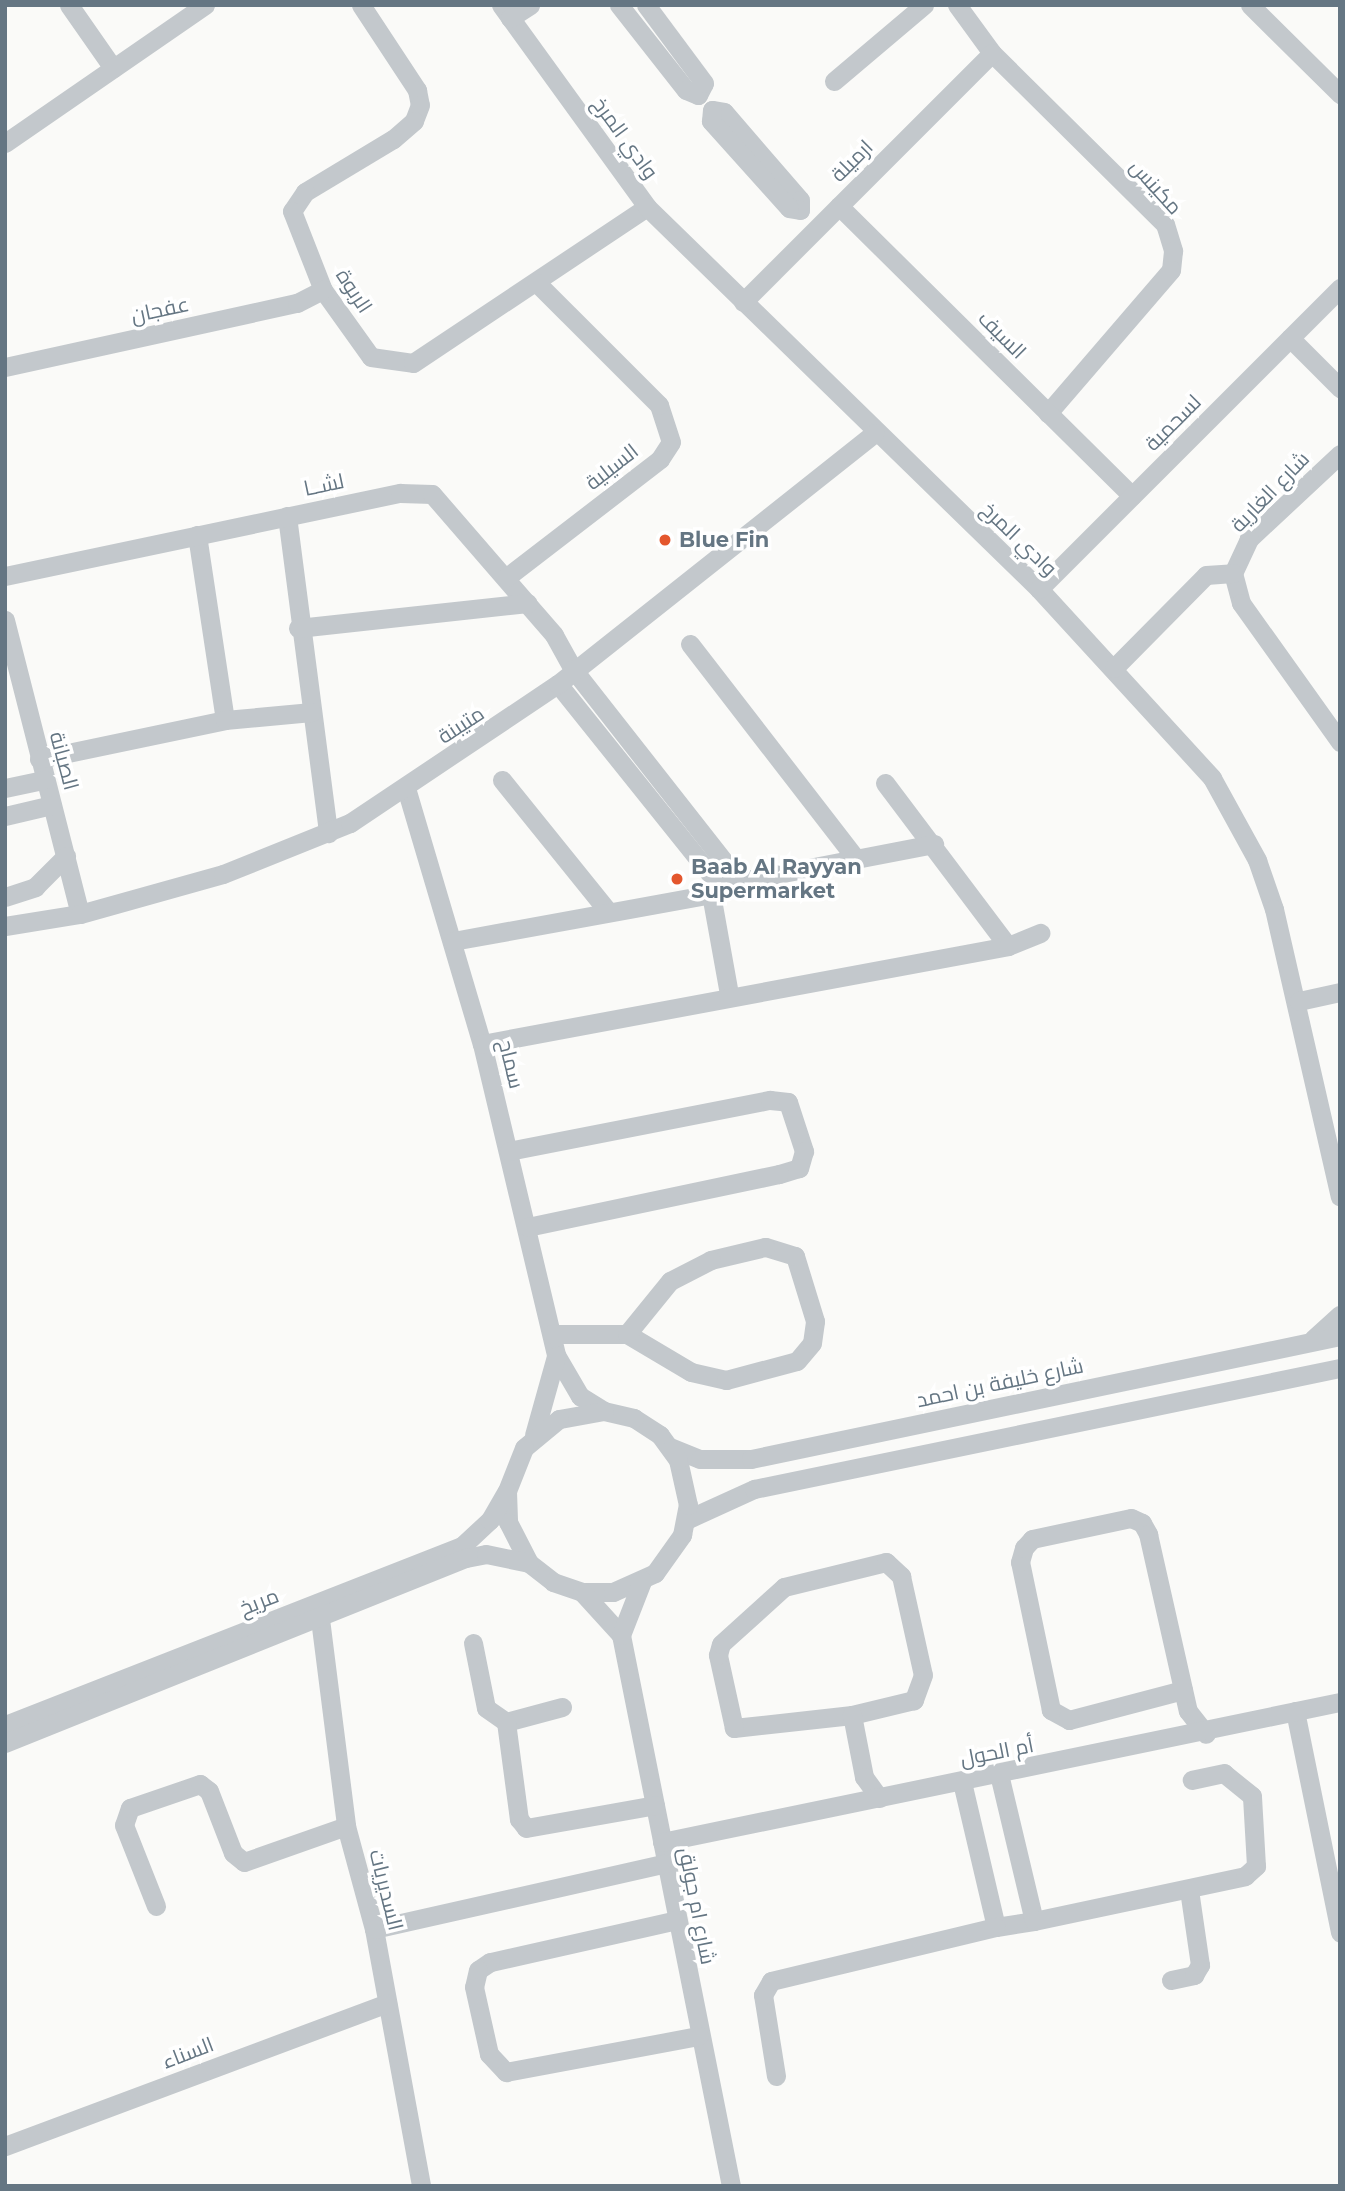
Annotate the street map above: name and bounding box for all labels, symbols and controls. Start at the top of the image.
street label: وادي المرخ [587,92,663,184]
street label: ارميلة [826,135,878,187]
street label: مكينس [1125,154,1187,220]
street label: الربوة [330,264,378,318]
street label: عفجان [129,292,191,328]
street label: السيف [973,306,1031,364]
street label: لسحمية [1140,390,1206,456]
street label: السيلية [580,438,644,496]
street label: شارع الغارية [1225,447,1315,537]
street label: لشــا [302,468,346,502]
street label: وادي المرخ [976,497,1062,581]
place label: Blue Fin [679,527,769,553]
marker: Blue Fin [657,532,673,548]
street label: متيبنة [433,701,489,749]
street label: الصبانة [44,729,84,793]
place label: Baab Al Rayyan Supermarket [691,854,862,904]
marker: Baab Al Rayyan Supermarket [669,871,685,887]
street label: سماح [493,1037,529,1091]
street label: شارع خليفة بن احمد [914,1353,1086,1413]
street label: مريخ [236,1583,282,1621]
street label: أم الحول [958,1733,1036,1771]
street label: شارع ام جولق [673,1845,721,1967]
street label: السديريات [364,1847,408,1933]
street label: السناء [159,2032,217,2074]

